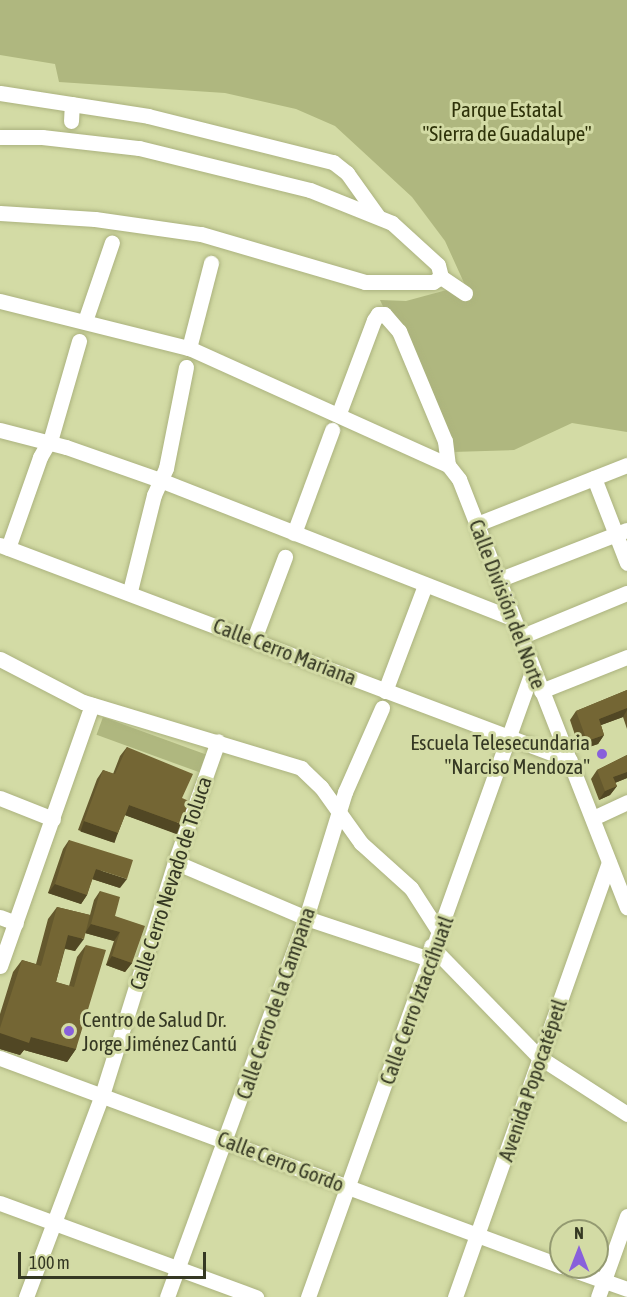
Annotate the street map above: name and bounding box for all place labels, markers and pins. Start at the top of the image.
place label: Escuela Telesecundaria "Narciso Mendoza" [410,729,590,779]
marker: Escuela Telesecundaria "Narciso Mendoza" [595,747,609,761]
place label: Centro de Salud Dr. Jorge Jiménez Cantú [82,1006,237,1056]
marker: Centro de Salud Dr. Jorge Jiménez Cantú [60,1022,78,1040]

